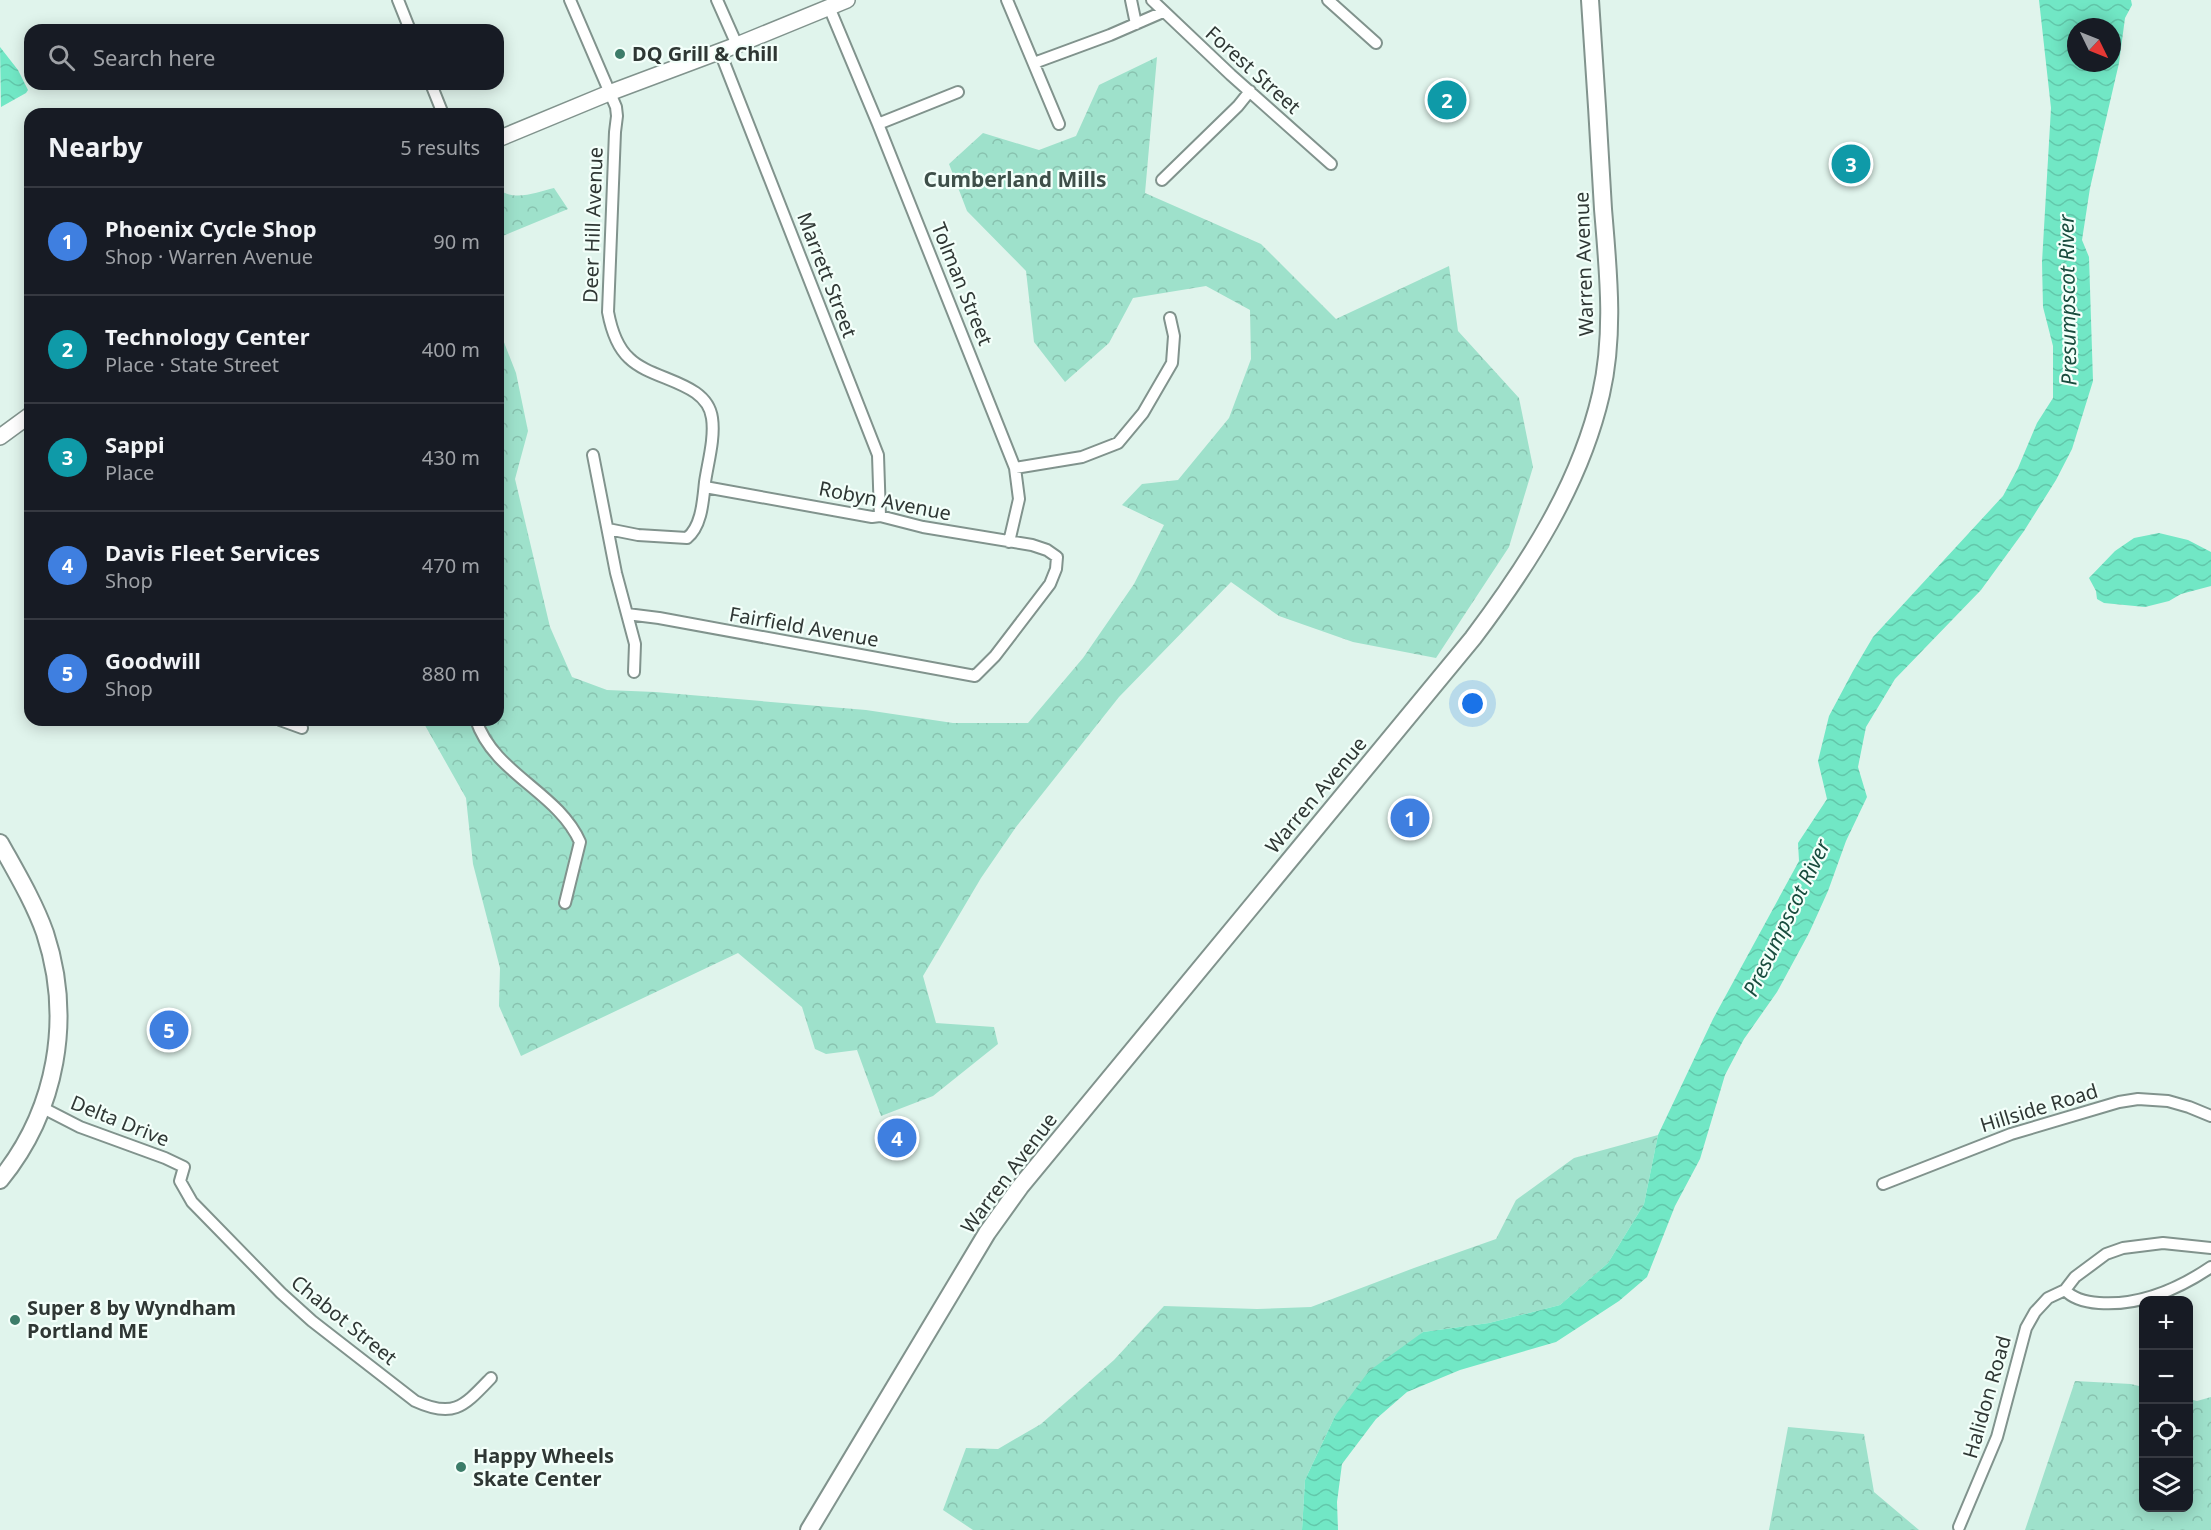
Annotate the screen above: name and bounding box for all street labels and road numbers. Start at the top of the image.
street label: Forest Street [1200,20,1307,120]
street label: Deer Hill Avenue [576,146,609,304]
street label: Warren Avenue [1567,191,1600,337]
street label: Marrett Street [791,208,864,341]
street label: Tolman Street [926,218,999,349]
street label: Robyn Avenue [817,474,954,527]
street label: Fairfield Avenue [727,600,881,653]
street label: Warren Avenue [1259,731,1372,859]
street label: Hillside Road [1977,1077,2101,1138]
street label: Delta Drive [67,1089,174,1153]
street label: Warren Avenue [954,1107,1063,1239]
street label: Chabot Street [286,1269,403,1371]
street label: Halidon Road [1956,1332,2017,1461]

